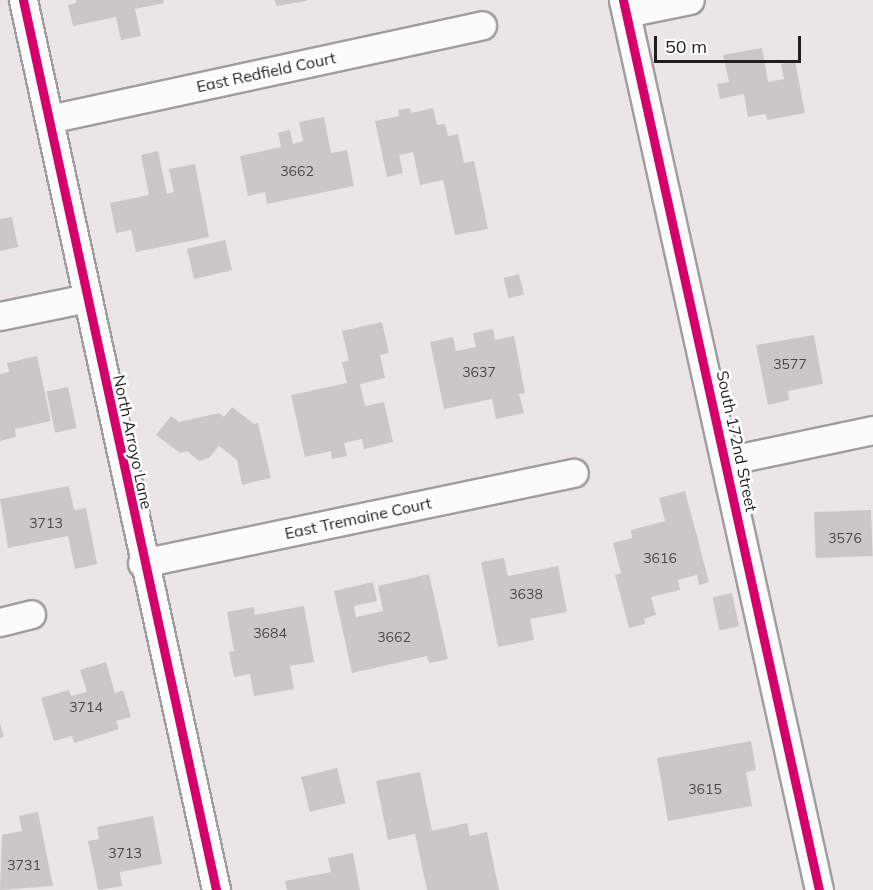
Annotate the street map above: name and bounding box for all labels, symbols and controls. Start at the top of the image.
scale bar [657,24,804,62]
text: 50 m [665,35,707,58]
street label: East Redfield Court [195,48,337,96]
house number: 3662 [280,163,314,179]
house number: 3577 [773,356,807,372]
house number: 3637 [462,364,496,380]
street label: South 172nd Street [713,369,761,513]
street label: North Arroyo Lane [109,373,157,511]
street label: East Tremaine Court [283,493,433,543]
house number: 3713 [29,515,63,531]
house number: 3576 [828,530,862,546]
house number: 3616 [643,550,677,566]
house number: 3638 [509,586,543,602]
house number: 3684 [253,625,287,641]
house number: 3662 [377,629,411,645]
house number: 3714 [69,699,103,715]
house number: 3615 [688,781,722,797]
house number: 3713 [108,845,142,861]
house number: 3731 [7,857,41,873]

